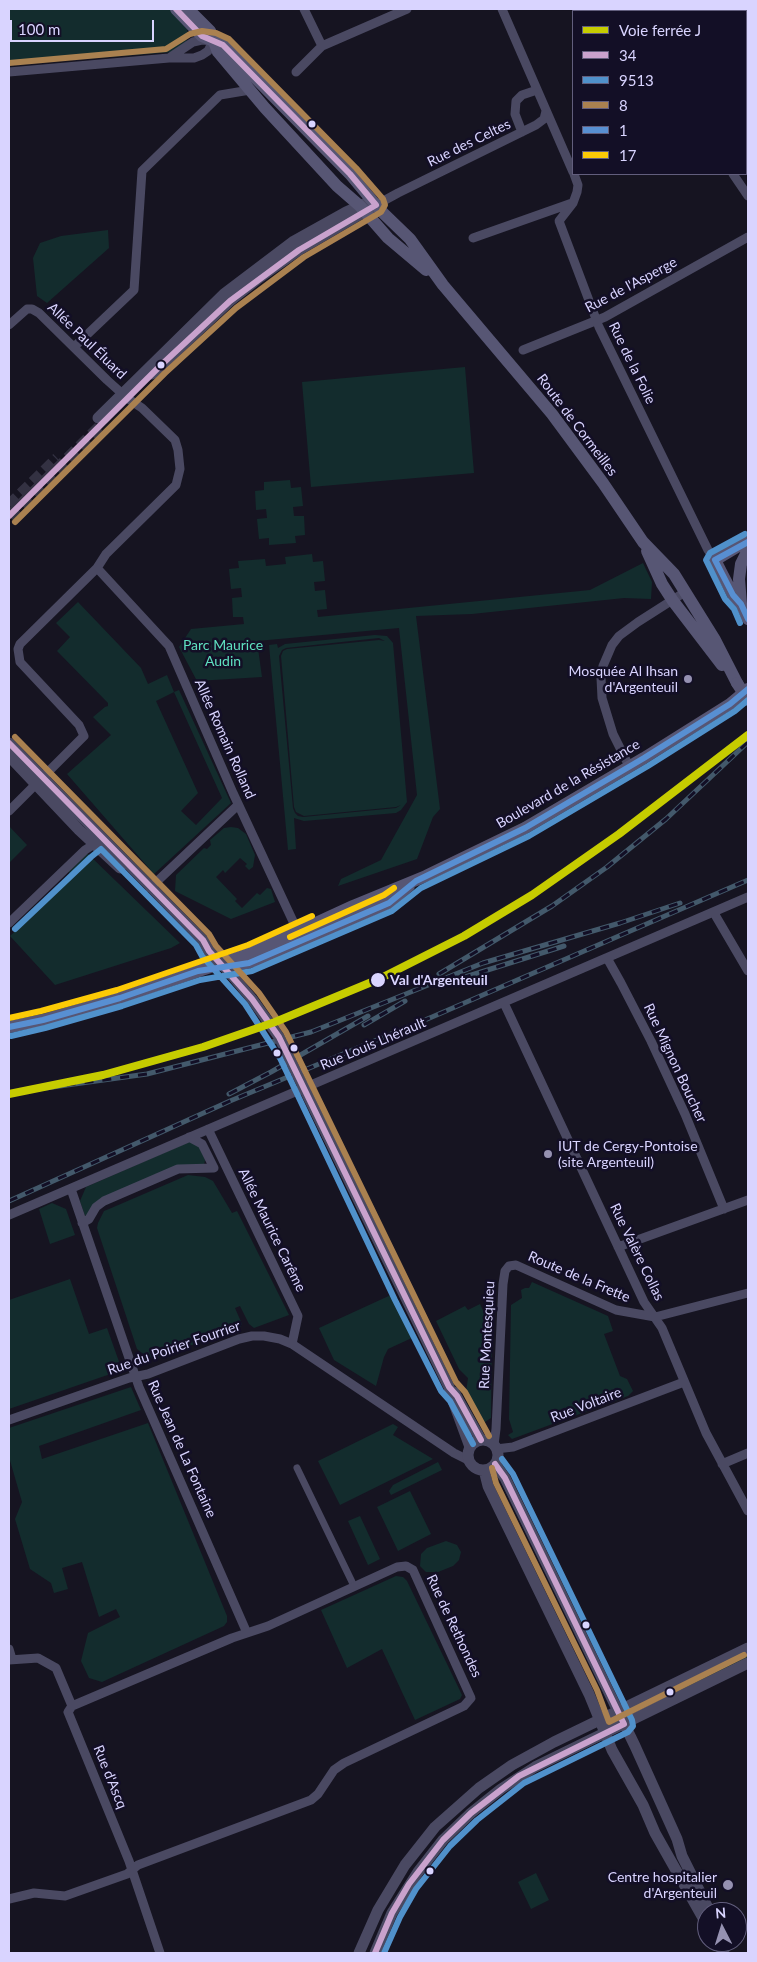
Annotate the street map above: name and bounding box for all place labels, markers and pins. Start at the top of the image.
unlabelled marker [307,119,317,129]
unlabelled marker [156,360,166,370]
place label: Mosquée Al Ihsan d'Argenteuil [568,663,678,696]
marker: Mosquée Al Ihsan d'Argenteuil [682,673,694,685]
marker: Val d'Argenteuil [369,971,387,989]
place label: Val d'Argenteuil [390,972,488,988]
unlabelled marker [289,1043,299,1053]
unlabelled marker [272,1048,282,1058]
place label: IUT de Cergy-Pontoise (site Argenteuil) [558,1138,698,1170]
marker: IUT de Cergy-Pontoise (site Argenteuil) [542,1148,554,1160]
unlabelled marker [581,1620,591,1630]
unlabelled marker [665,1687,675,1697]
unlabelled marker [425,1866,435,1876]
place label: Centre hospitalier d'Argenteuil [608,1869,717,1901]
marker: Centre hospitalier d'Argenteuil [721,1878,735,1892]

